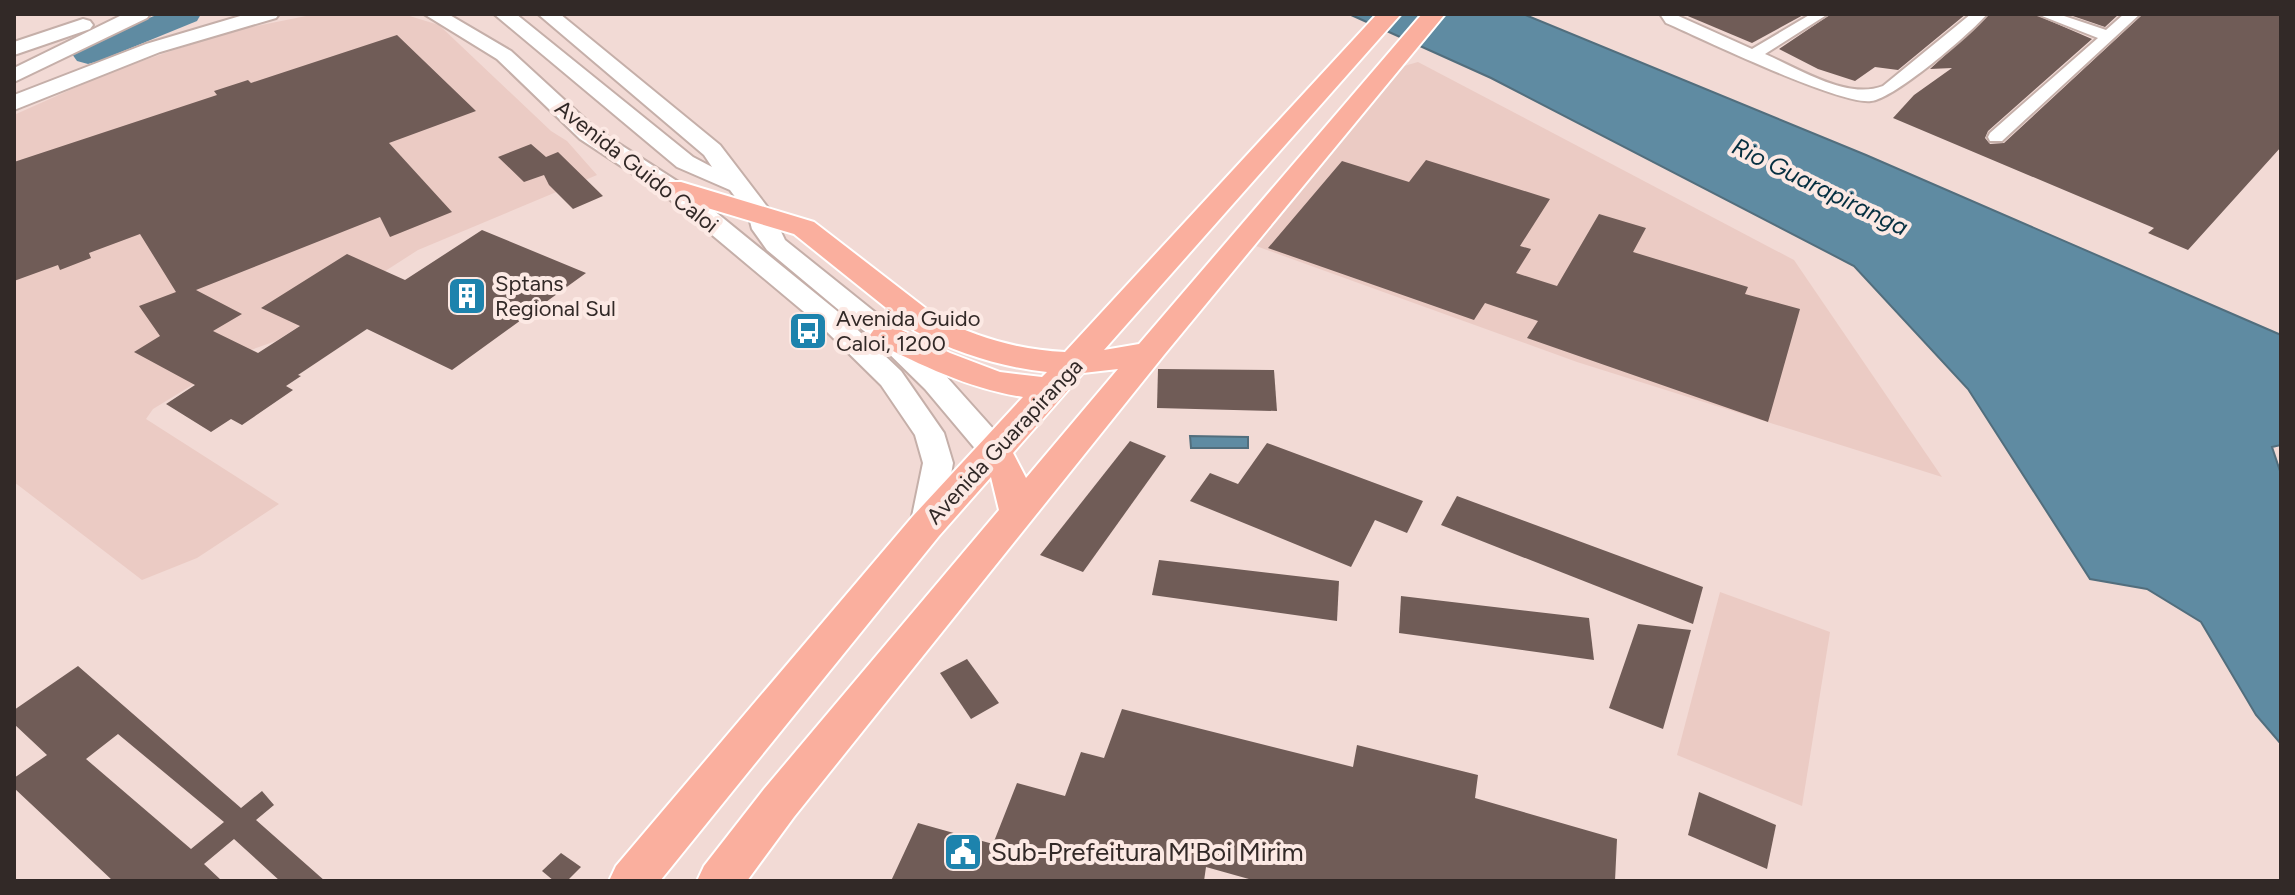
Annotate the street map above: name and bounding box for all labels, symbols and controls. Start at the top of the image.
street label: Avenida Guido Caloi [550,94,724,239]
water label: Rio Guarapiranga [1728,131,1913,242]
place label: Sptans Regional Sul [495,270,616,322]
building icon: Sptans Regional Sul [446,275,488,317]
place label: Avenida Guido Caloi, 1200 [836,305,981,357]
bus stop icon: Avenida Guido Caloi, 1200 [787,310,829,352]
street label: Avenida Guarapiranga [921,353,1088,530]
public building icon: Sub-Prefeitura M'Boi Mirim [942,831,984,873]
place label: Sub-Prefeitura M'Boi Mirim [991,836,1304,868]

